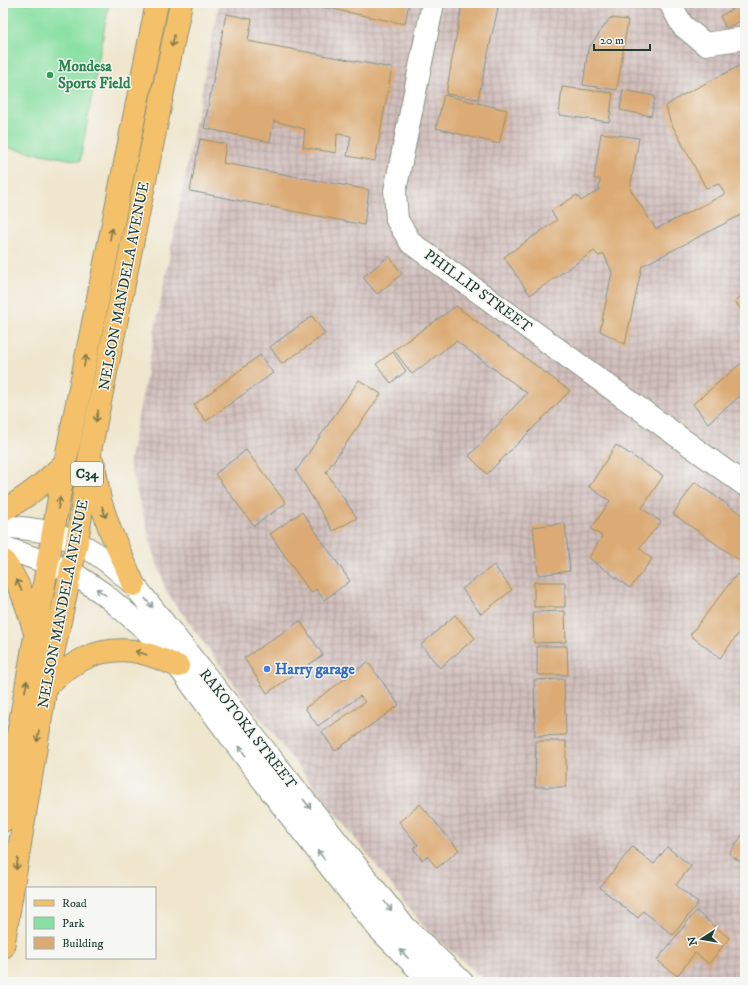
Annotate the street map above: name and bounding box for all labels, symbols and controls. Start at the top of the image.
scale bar [594,26,650,52]
text: 20 m [600,33,624,48]
one-way arrow [169,34,177,47]
place label: Mondesa Sports Field [58,57,131,93]
marker: Mondesa Sports Field [45,70,55,80]
street label: NELSON MANDELA AVENUE [94,180,154,392]
one-way arrow [107,228,115,241]
street label: PHILLIP STREET [420,245,536,337]
one-way arrow [82,355,90,368]
one-way arrow [93,409,101,422]
road number: C34 [71,462,103,486]
one-way arrow [55,497,63,510]
street label: NELSON MANDELA AVENUE [33,498,93,710]
one-way arrow [101,505,108,518]
one-way arrow [14,579,22,591]
one-way arrow [95,588,106,596]
one-way arrow [144,597,153,608]
one-way arrow [135,649,148,656]
place label: Harry garage [275,660,355,679]
marker: Harry garage [262,664,272,674]
street label: RAKOTOKA STREET [195,665,301,793]
one-way arrow [23,680,31,693]
one-way arrow [34,729,42,742]
one-way arrow [238,746,246,757]
one-way arrow [303,798,312,809]
one-way arrow [316,849,325,860]
one-way arrow [13,857,21,870]
legend [26,887,156,959]
text: Road [62,896,87,911]
one-way arrow [383,900,392,911]
text: Park [62,916,84,931]
north arrow [682,919,722,959]
text: N [685,935,701,947]
text: Building [62,936,103,951]
one-way arrow [399,949,409,959]

